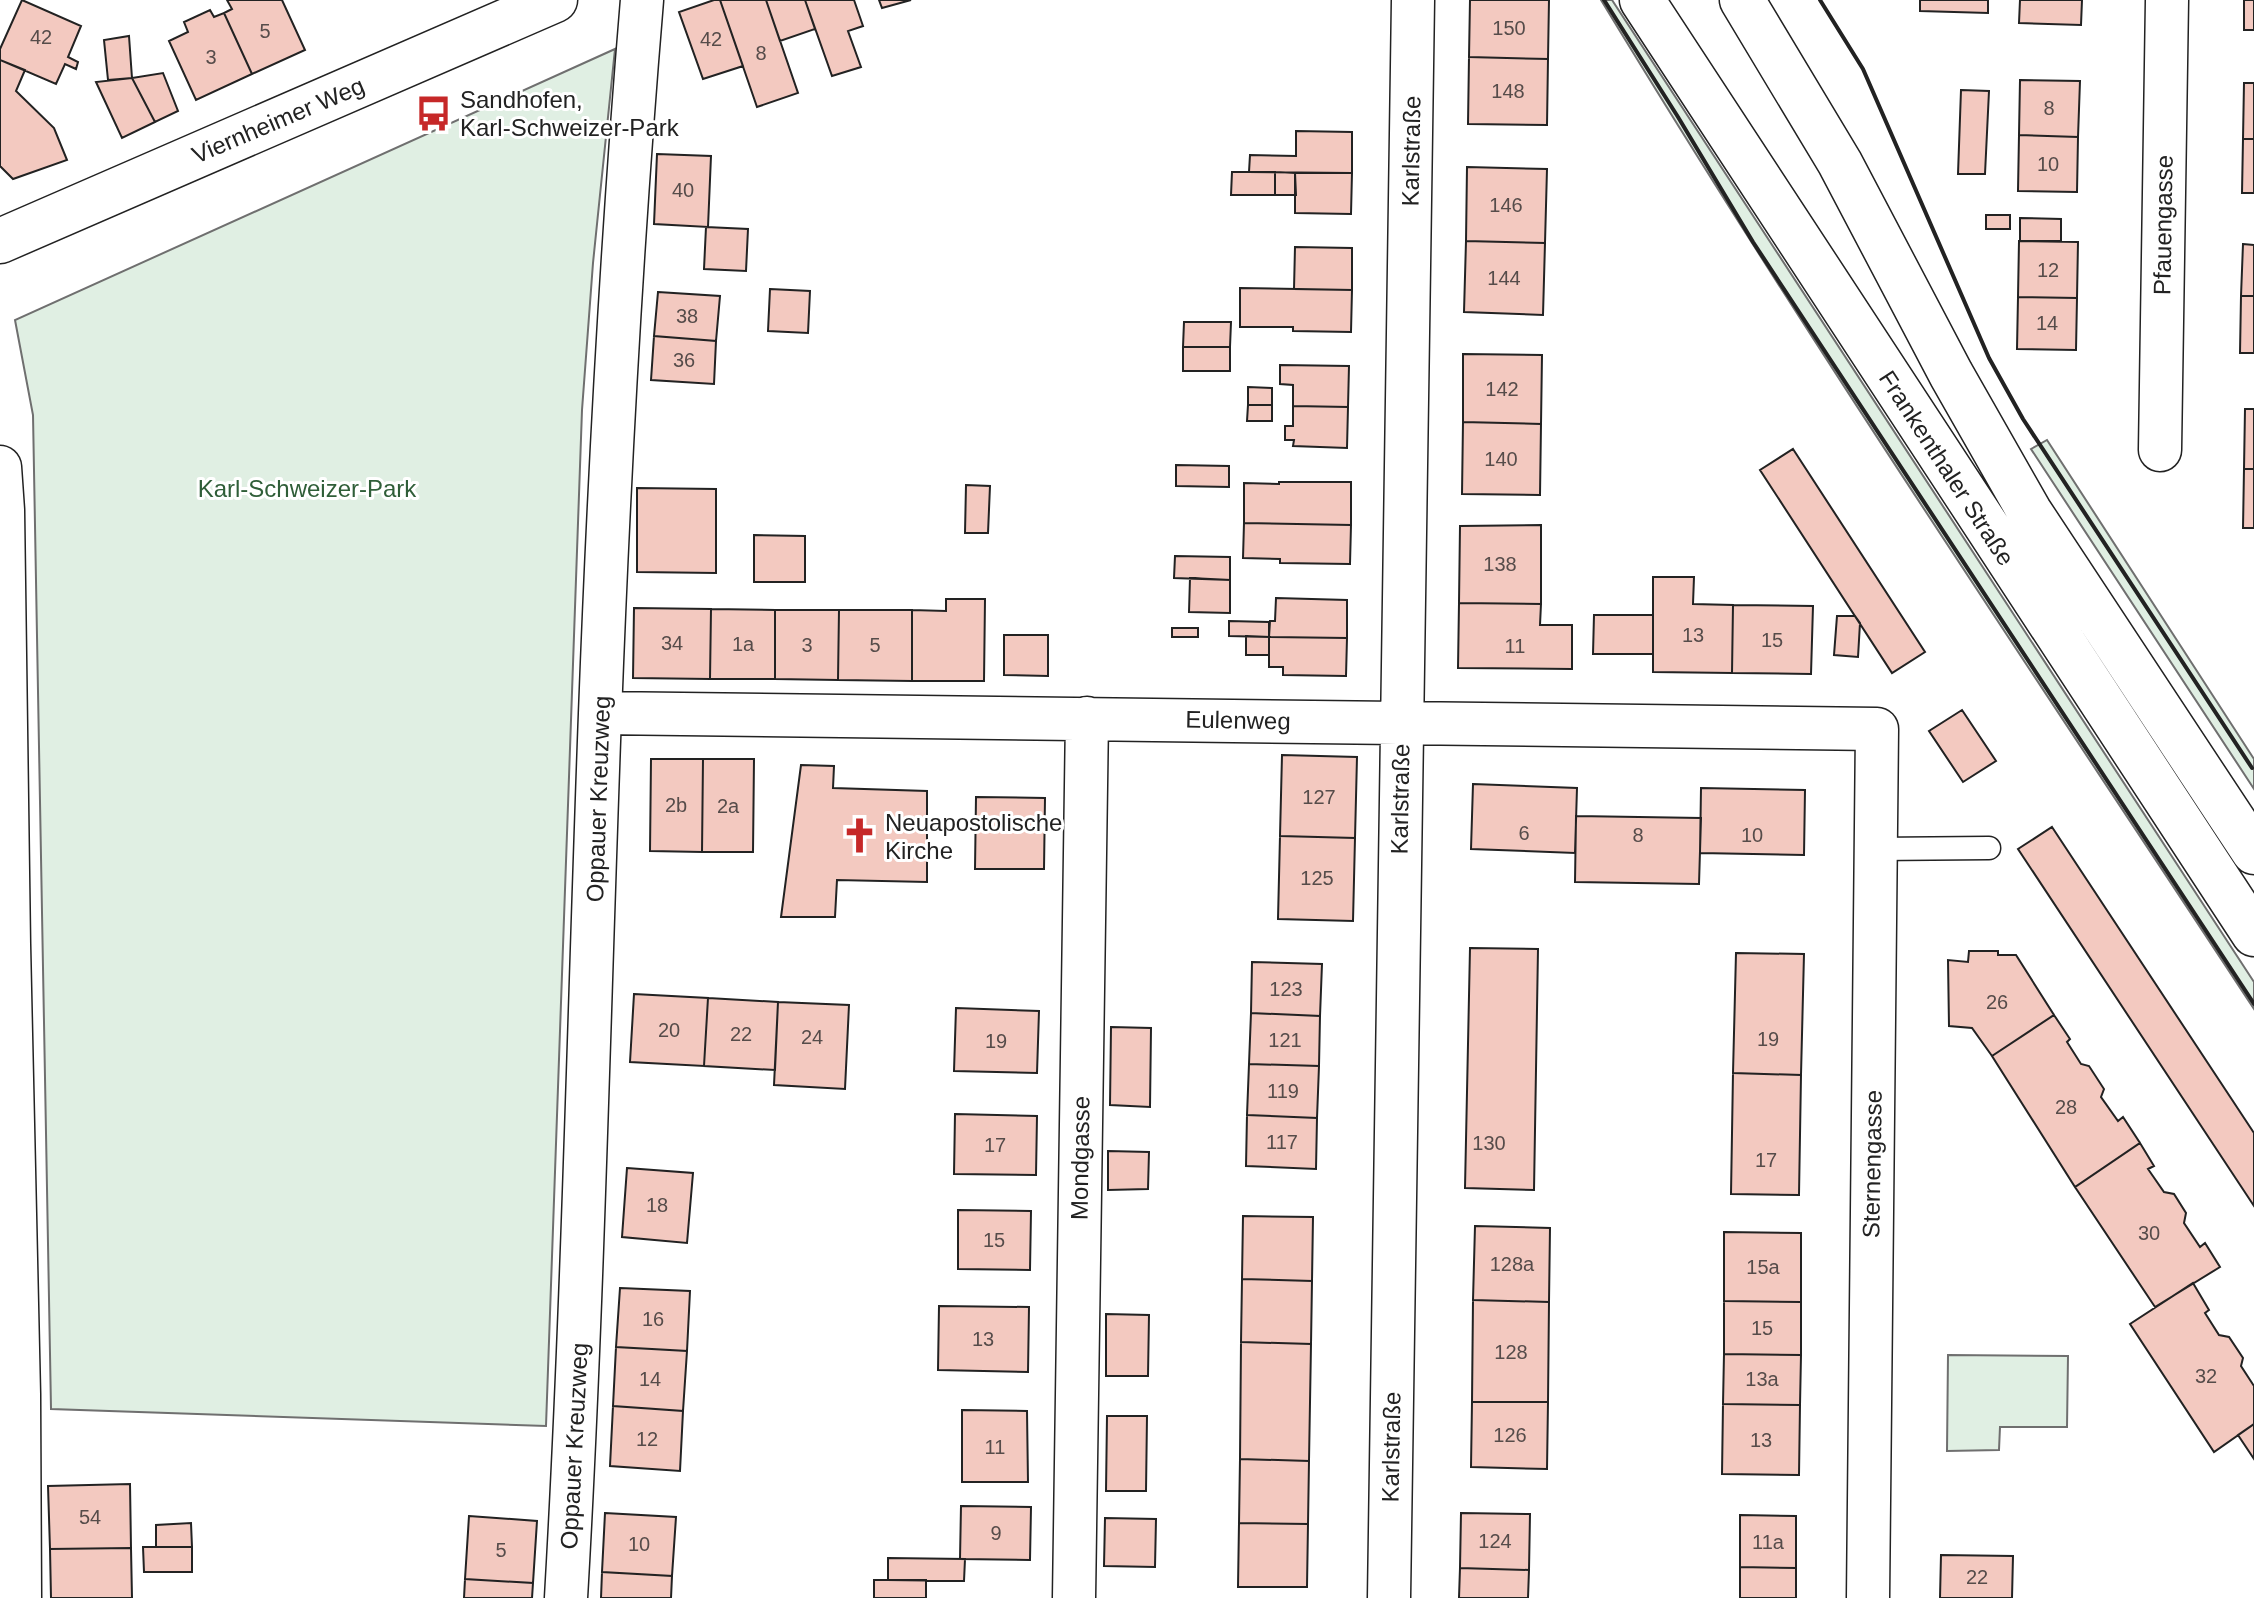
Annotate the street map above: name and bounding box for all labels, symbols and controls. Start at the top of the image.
house number: 150 [1492,17,1526,39]
house number: 5 [259,20,271,42]
house number: 42 [30,26,52,48]
house number: 42 [700,28,722,50]
house number: 8 [755,42,767,64]
house number: 3 [205,46,217,68]
street label: Viernheimer Weg [188,72,368,168]
house number: 148 [1491,80,1525,102]
place label: Sandhofen, Karl-Schweizer-Park [460,86,680,141]
bus stop icon: Sandhofen, Karl-Schweizer-Park [415,94,453,132]
street label: Karlstraße [1397,95,1425,207]
house number: 8 [2043,97,2055,119]
house number: 10 [2037,153,2059,175]
street label: Pfauengasse [2148,155,2178,295]
house number: 40 [672,179,694,201]
house number: 146 [1489,194,1523,216]
house number: 12 [2037,259,2059,281]
house number: 144 [1487,267,1521,289]
house number: 38 [676,305,698,327]
house number: 14 [2036,312,2058,334]
house number: 36 [673,349,695,371]
street label: Frankenthaler Straße [1874,366,2020,570]
house number: 142 [1485,378,1519,400]
house number: 140 [1484,448,1518,470]
park label: Karl-Schweizer-Park [198,475,417,502]
house number: 138 [1483,553,1517,575]
house number: 13 [1682,624,1704,646]
house number: 15 [1761,629,1783,651]
house number: 34 [661,632,683,654]
house number: 1a [732,633,755,655]
house number: 3 [801,634,813,656]
house number: 5 [869,634,881,656]
house number: 11 [1505,635,1525,657]
street label: Oppauer Kreuzweg [581,695,615,903]
street label: Eulenweg [1185,706,1291,734]
street label: Karlstraße [1386,743,1414,855]
house number: 127 [1302,786,1336,808]
house number: 2b [665,794,687,816]
house number: 2a [717,795,740,817]
place label: Neuapostolische Kirche [885,809,1062,864]
church icon: Neuapostolische Kirche [840,817,878,855]
house number: 6 [1518,822,1530,844]
house number: 8 [1632,824,1644,846]
house number: 10 [1741,824,1763,846]
house number: 125 [1300,867,1334,889]
house number: 123 [1269,978,1303,1000]
house number: 26 [1986,991,2008,1013]
house number: 20 [658,1019,680,1041]
house number: 22 [730,1023,752,1045]
house number: 24 [801,1026,823,1048]
house number: 19 [1757,1028,1779,1050]
house number: 121 [1268,1029,1302,1051]
house number: 19 [985,1030,1007,1052]
house number: 119 [1267,1080,1299,1102]
street label: Sternengasse [1857,1090,1887,1238]
street label: Mondgasse [1065,1096,1095,1220]
house number: 28 [2055,1096,2077,1118]
house number: 117 [1266,1131,1298,1153]
house number: 130 [1472,1132,1506,1154]
house number: 17 [984,1134,1006,1156]
house number: 17 [1755,1149,1777,1171]
house number: 18 [646,1194,668,1216]
house number: 30 [2138,1222,2160,1244]
house number: 15 [983,1229,1005,1251]
house number: 128a [1490,1253,1535,1275]
house number: 15a [1746,1256,1781,1278]
house number: 16 [642,1308,664,1330]
house number: 15 [1751,1317,1773,1339]
house number: 13 [972,1328,994,1350]
house number: 128 [1494,1341,1528,1363]
street label: Oppauer Kreuzweg [555,1342,593,1550]
house number: 32 [2195,1365,2217,1387]
house number: 14 [639,1368,661,1390]
house number: 13a [1745,1368,1780,1390]
street label: Karlstraße [1377,1391,1405,1503]
house number: 126 [1493,1424,1527,1446]
house number: 12 [636,1428,658,1450]
house number: 13 [1750,1429,1772,1451]
house number: 11 [985,1436,1005,1458]
house number: 54 [79,1506,101,1528]
house number: 9 [990,1522,1002,1544]
house number: 124 [1478,1530,1512,1552]
house number: 11a [1752,1531,1785,1553]
house number: 10 [628,1533,650,1555]
house number: 5 [495,1539,507,1561]
house number: 22 [1966,1566,1988,1588]

